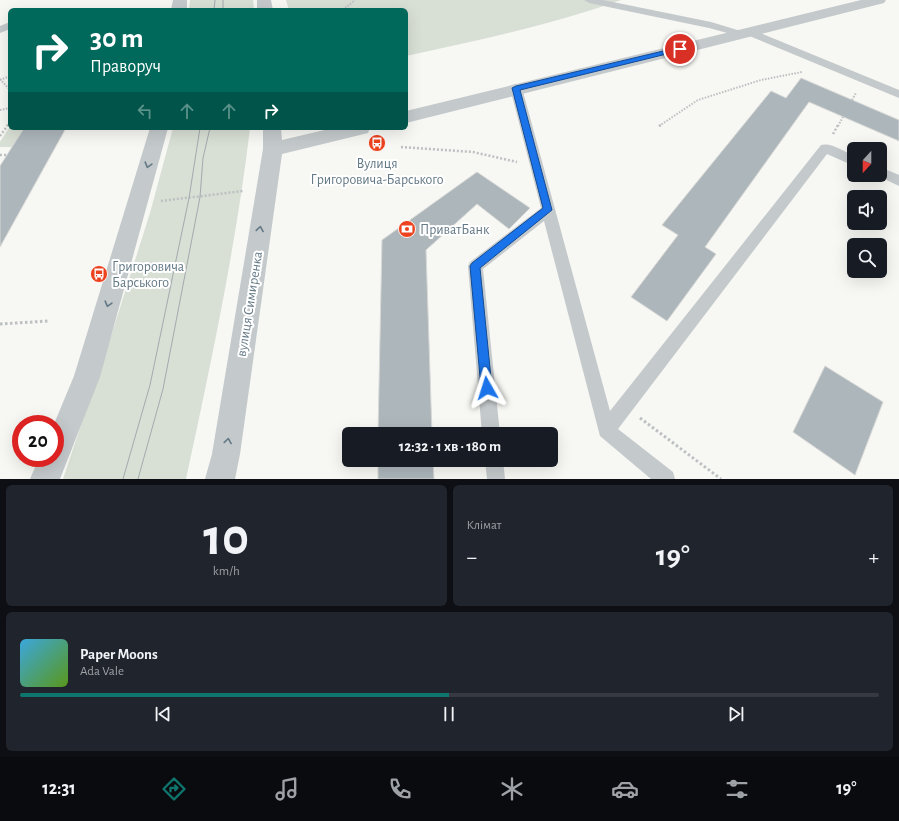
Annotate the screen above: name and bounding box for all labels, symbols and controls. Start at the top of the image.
icon: right [24,24,76,76]
text: 30 m [90,25,143,53]
pin [663,32,697,66]
icon: arrive [669,38,691,60]
text: Праворуч [90,58,161,76]
icon: left [134,100,156,122]
icon: ahead [176,100,198,122]
icon: ahead [218,100,240,122]
icon: right [260,100,282,122]
bus stop icon: Вулиця Григоровича-Барського [367,133,387,153]
north arrow [847,142,887,182]
map controls [847,142,887,278]
place label: Вулиця Григоровича-Барського [310,157,444,187]
one-way arrow [144,162,153,169]
button: sound [847,190,887,230]
bank icon: ПриватБанк [397,219,417,239]
place label: ПриватБанк [420,223,490,237]
one-way arrow [255,226,264,232]
button: search [847,238,887,278]
street label: вулиця Симиренка [235,250,265,358]
place label: Григоровича Барського [112,260,185,290]
bus stop icon: Григоровича Барського [89,264,109,284]
one-way arrow [104,300,113,307]
position arrow [466,367,508,409]
speed limit sign: 20 [12,415,64,467]
one-way arrow [223,438,232,444]
text: 12:32 · 1 хв · 180 m [399,439,501,454]
text: 10 [203,512,249,564]
text: Клімат [467,519,501,532]
text: 19° [656,541,690,571]
text: − [467,546,477,568]
text: + [868,546,879,568]
text: km/h [213,565,240,578]
text: Paper Moons [80,647,158,662]
text: Ada Vale [80,665,124,678]
icon: previous [152,703,174,725]
icon: pause [438,703,460,725]
icon: next [725,703,747,725]
icon: directions [160,775,188,803]
icon: music [273,775,301,803]
icon: phone [386,775,414,803]
icon: climate [498,775,526,803]
icon: car [611,775,639,803]
icon: filters [723,775,751,803]
text: 12:31 [42,780,76,798]
text: 19° [836,780,857,798]

